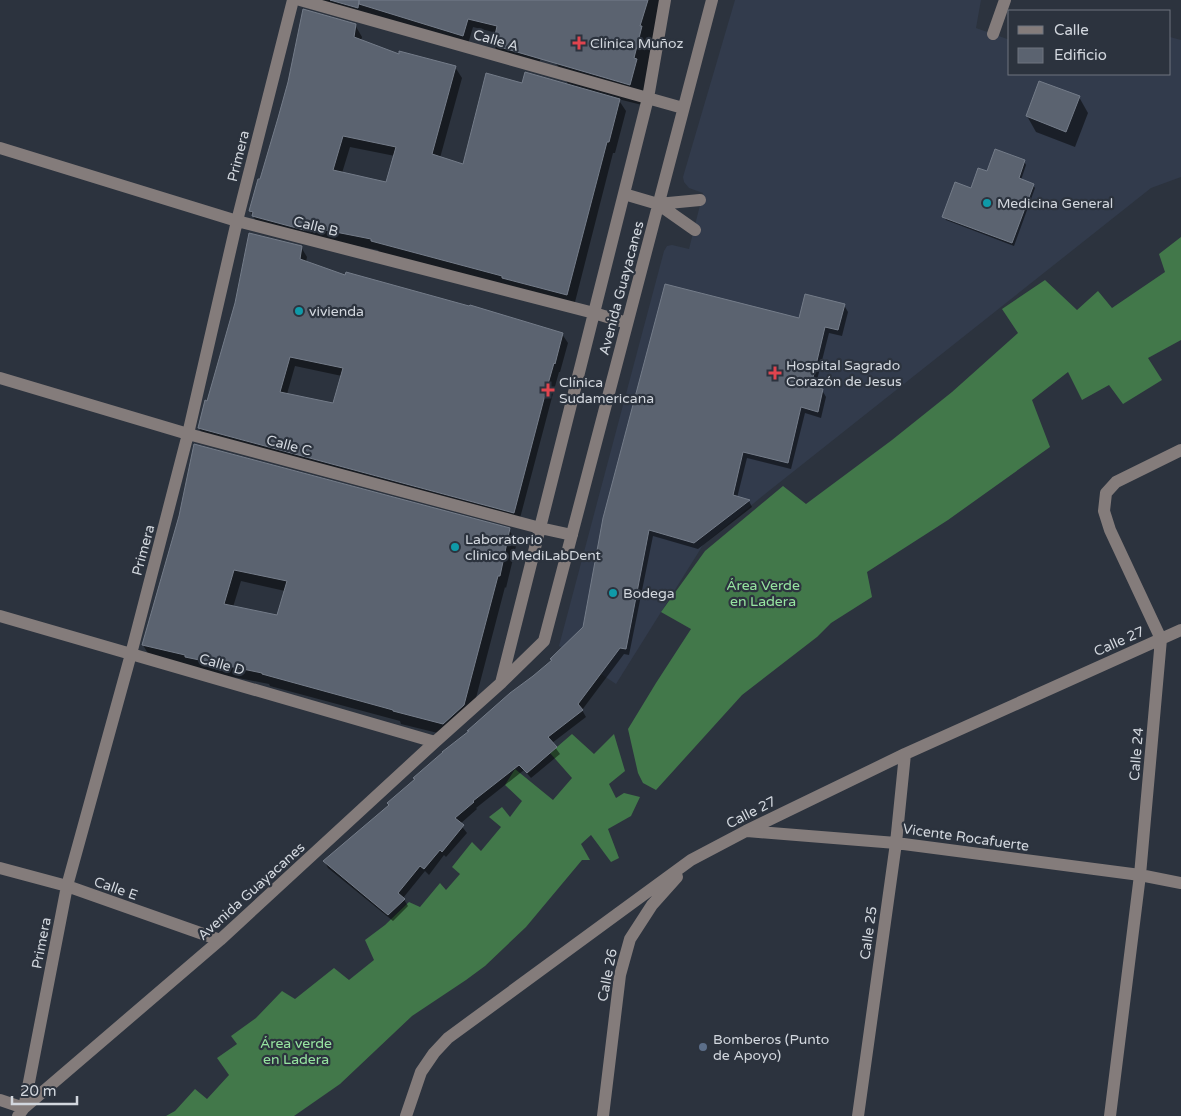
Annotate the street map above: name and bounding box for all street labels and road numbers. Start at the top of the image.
street label: Calle A [471,26,521,55]
street label: Primera [224,129,253,183]
street label: Calle B [292,213,340,240]
street label: Avenida Guayacanes [595,219,648,357]
street label: Calle C [265,431,313,460]
street label: Primera [129,523,158,578]
street label: Calle 27 [1091,623,1147,660]
street label: Calle D [197,650,247,679]
street label: Calle 24 [1126,726,1147,782]
street label: Calle 27 [723,793,779,832]
street label: Vicente Rocafuerte [902,820,1030,855]
street label: Avenida Guayacanes [194,839,309,944]
street label: Calle E [92,873,140,904]
street label: Calle 25 [856,905,881,961]
street label: Primera [28,916,55,970]
street label: Calle 26 [594,947,621,1003]

